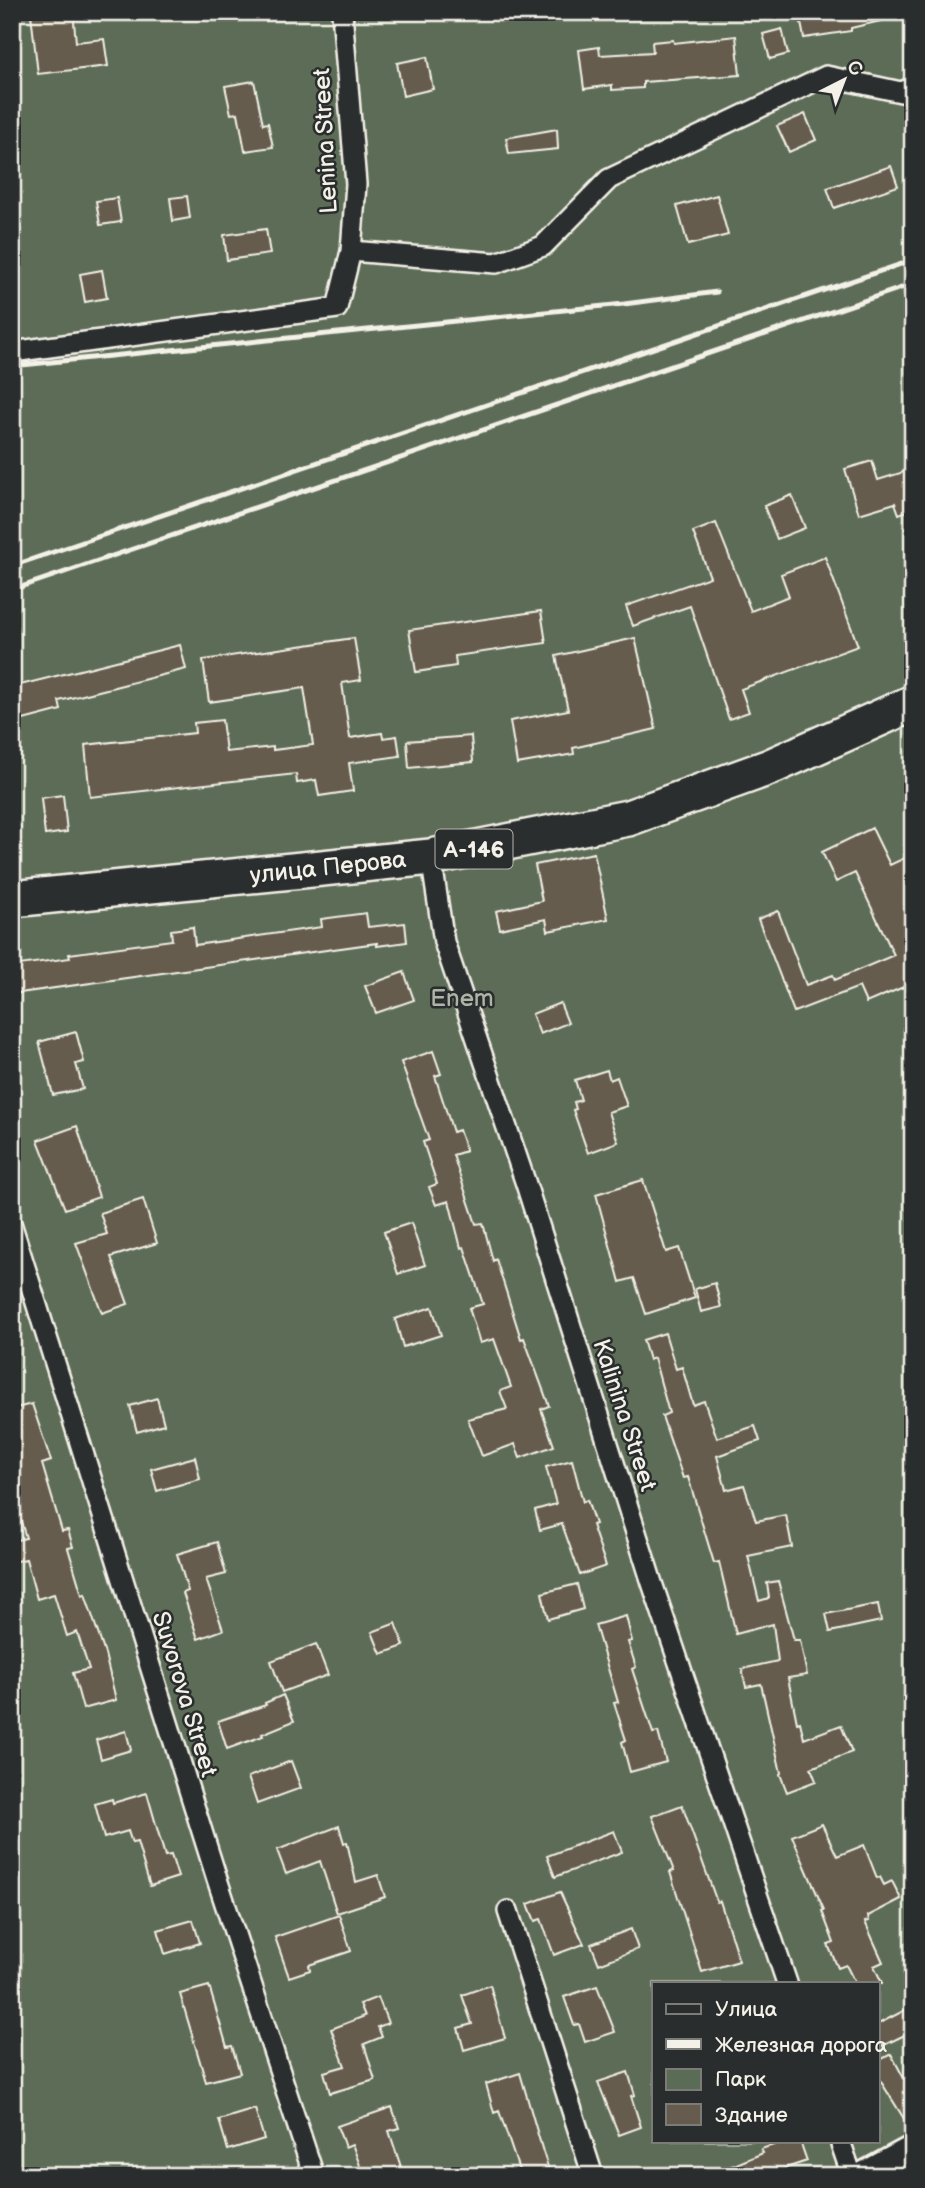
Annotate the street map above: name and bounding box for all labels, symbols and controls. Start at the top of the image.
north arrow [810,46,880,116]
text: С [842,56,867,81]
street label: Lenina Street [307,67,344,214]
road number: А-146 [435,830,512,869]
street label: улица Перова [248,845,408,890]
park label: Enem [430,984,494,1013]
street label: Kalinina Street [586,1336,663,1495]
street label: Suvorova Street [146,1608,224,1781]
legend [652,1982,880,2142]
text: Улица [715,1997,778,2022]
text: Железная дорога [715,2033,888,2058]
text: Парк [715,2067,766,2092]
text: Здание [715,2103,788,2128]

